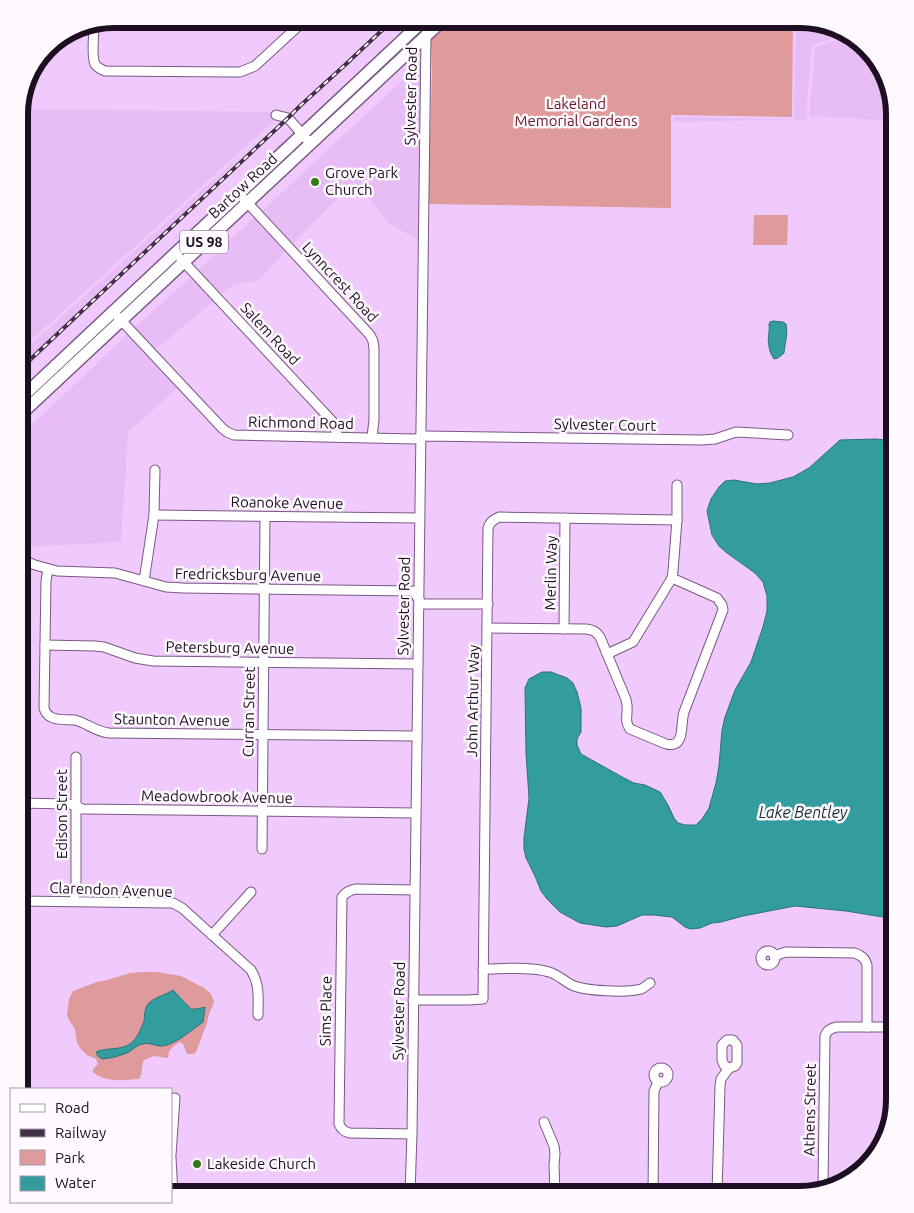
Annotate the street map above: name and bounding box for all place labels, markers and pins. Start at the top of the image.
place label: Grove Park Church [325,164,399,198]
marker: Grove Park Church [309,176,321,188]
place label: Lakeside Church [207,1155,316,1172]
marker: Lakeside Church [191,1158,203,1170]

